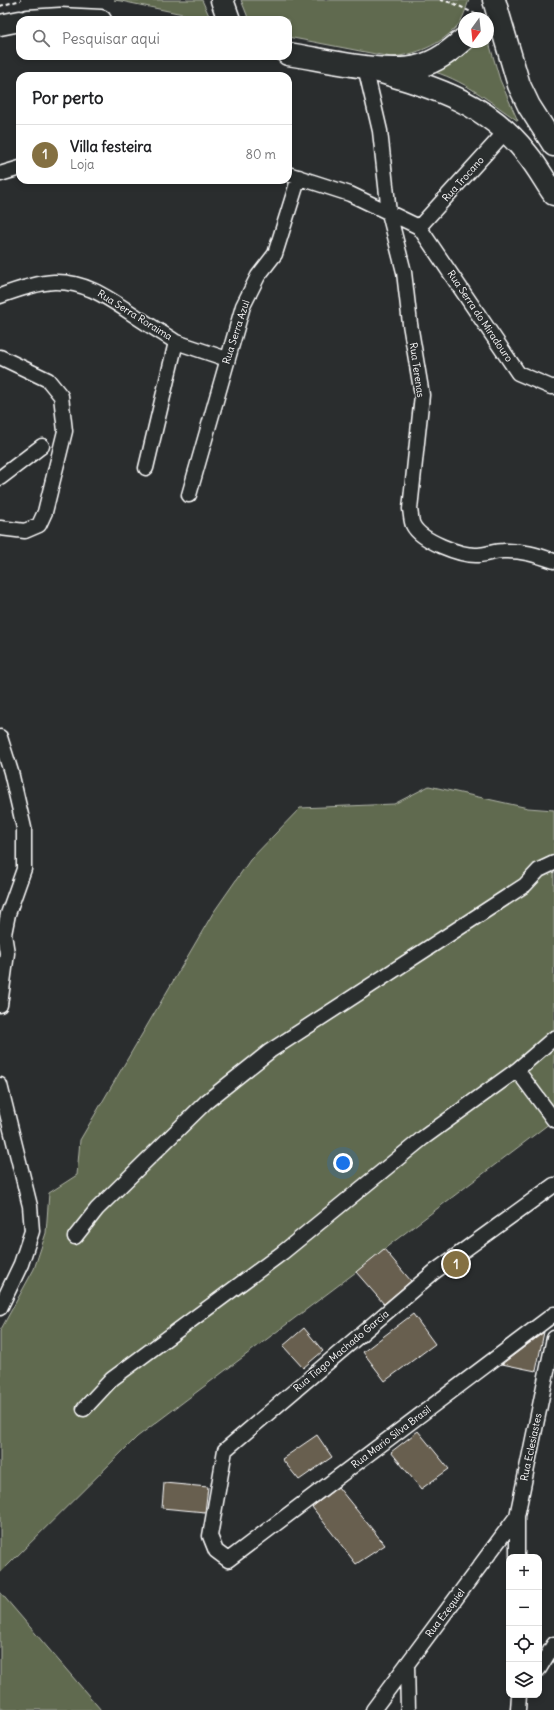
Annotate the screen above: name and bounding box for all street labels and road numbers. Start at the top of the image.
street label: Rua Trocano [439,153,487,204]
street label: Rua Serra do Miradouro [444,268,516,365]
street label: Rua Serra Roraima [95,287,175,343]
street label: Rua Serra Azul [220,298,252,366]
street label: Rua Terenas [407,342,427,399]
street label: Rua Tiago Machado Garcia [290,1307,392,1395]
street label: Rua Mario Silva Brasil [349,1403,433,1471]
street label: Rua Eclesiastes [517,1412,545,1482]
street label: Rua Ezequiel [423,1586,467,1640]

